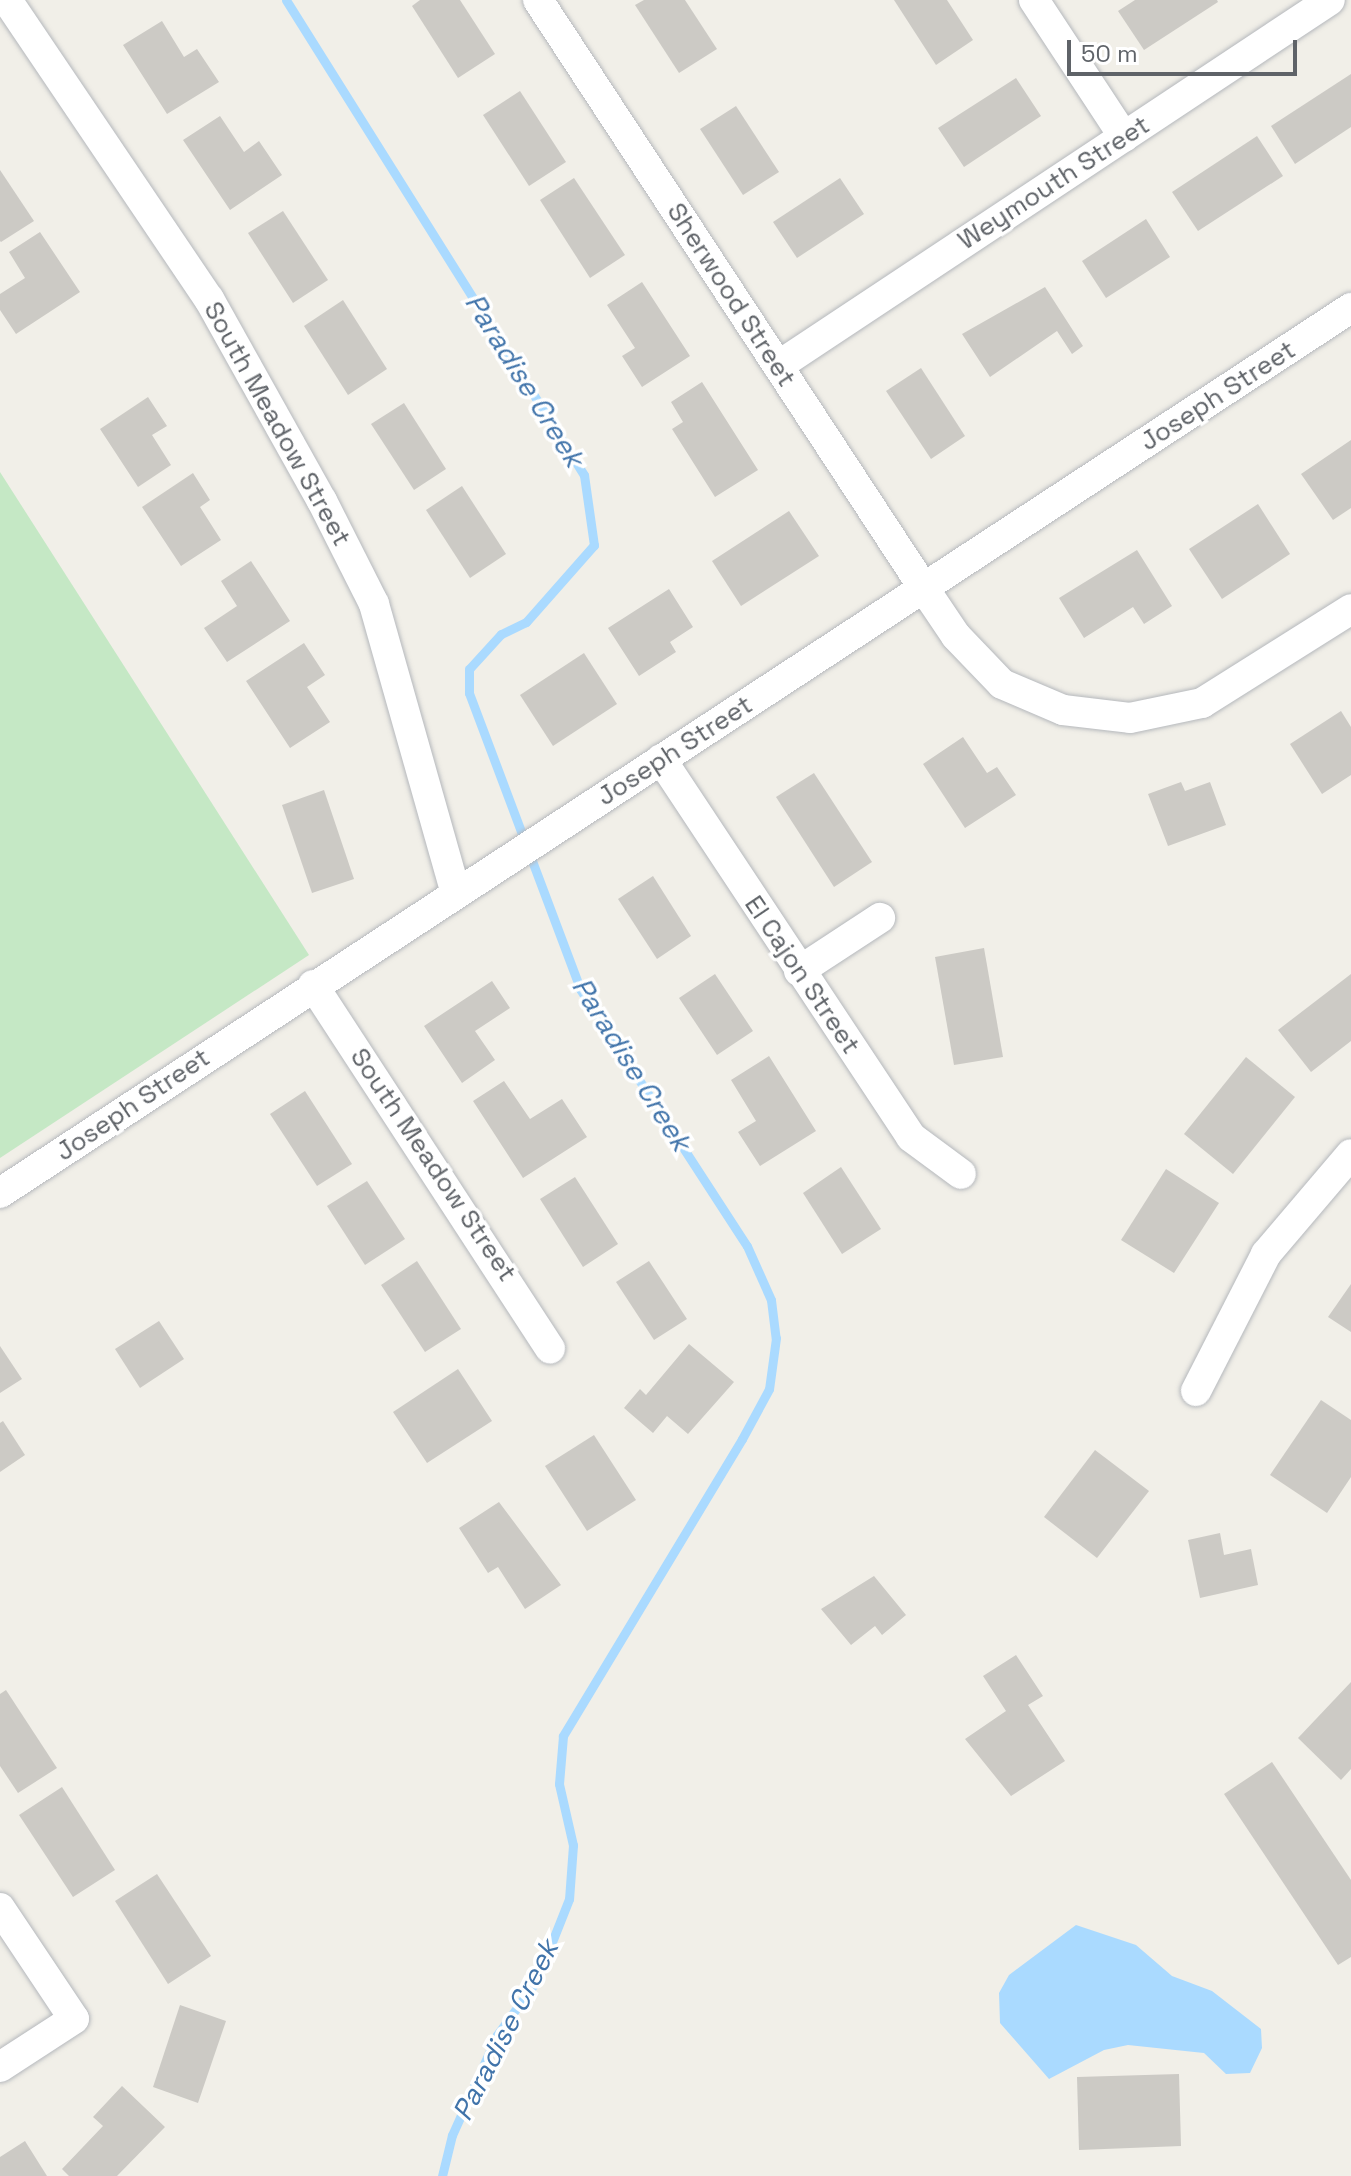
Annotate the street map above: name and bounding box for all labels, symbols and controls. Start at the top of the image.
scale bar [1071,24,1301,74]
text: 50 m [1081,38,1138,69]
street label: Weymouth Street [952,109,1156,257]
street label: Sherwood Street [660,197,802,393]
water label: Paradise Creek [458,287,592,473]
street label: South Meadow Street [197,296,357,552]
street label: Joseph Street [1135,334,1301,458]
street label: Joseph Street [592,689,758,813]
street label: El Cajon Street [738,890,866,1060]
water label: Paradise Creek [565,971,699,1157]
street label: Joseph Street [50,1042,216,1168]
street label: South Meadow Street [343,1042,523,1288]
water label: Paradise Creek [445,1934,565,2126]

